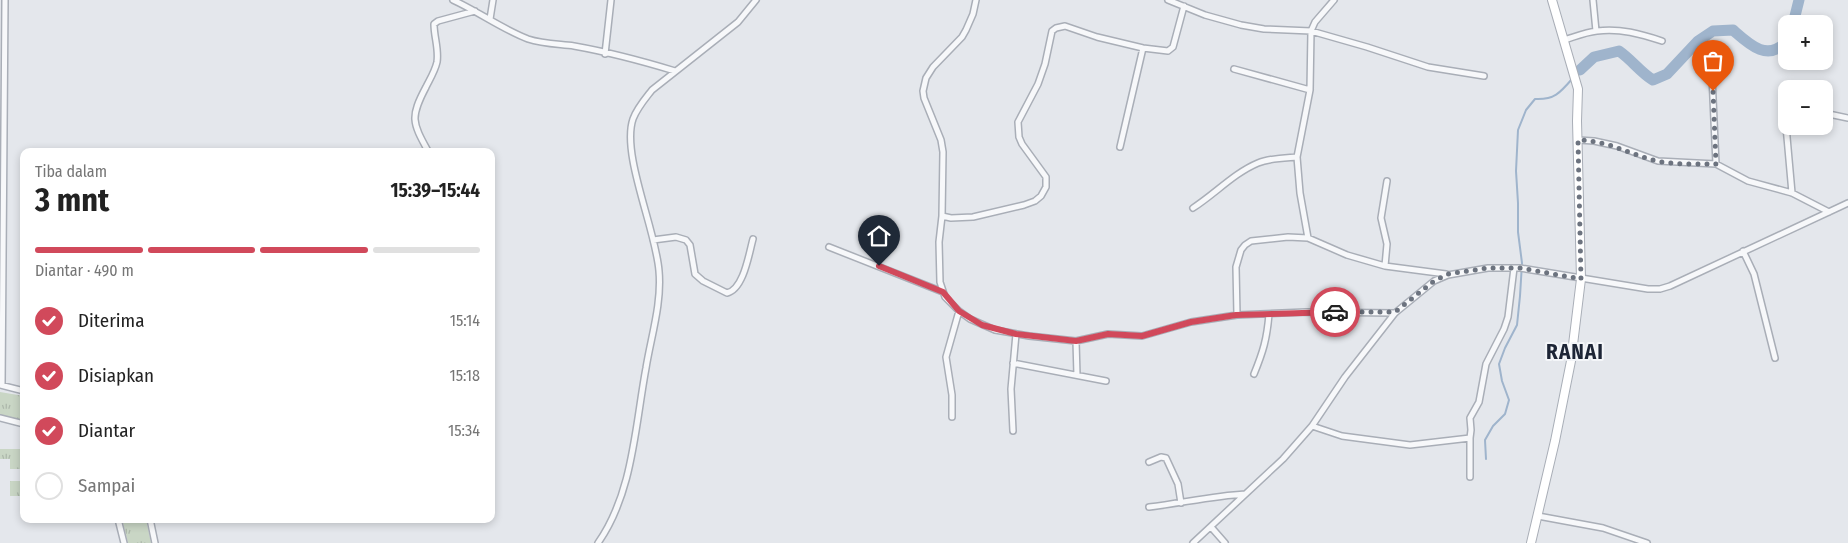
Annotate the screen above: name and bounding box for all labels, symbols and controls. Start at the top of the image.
map controls [1778,15,1833,135]
button: + [1778,15,1833,70]
pin [1692,40,1734,91]
icon: bag [1699,47,1727,75]
button: − [1778,80,1833,135]
text: Tiba dalam [35,162,107,181]
text: 15:39–15:44 [390,179,480,202]
text: 3 mnt [35,181,109,219]
pin [858,215,900,266]
icon: home [865,222,893,250]
text: Diantar · 490 m [35,261,134,280]
courier [1310,287,1360,337]
icon: car [1321,298,1349,326]
icon: check [35,307,63,335]
text: Diterima [78,309,144,332]
text: 15:14 [450,311,480,330]
district label: RANAI [1546,339,1604,365]
icon: check [35,362,63,390]
text: Disiapkan [78,364,154,387]
text: 15:18 [449,366,480,385]
icon: check [35,417,63,445]
text: Diantar [78,419,135,442]
text: 15:34 [448,421,480,440]
text: Sampai [78,474,135,497]

